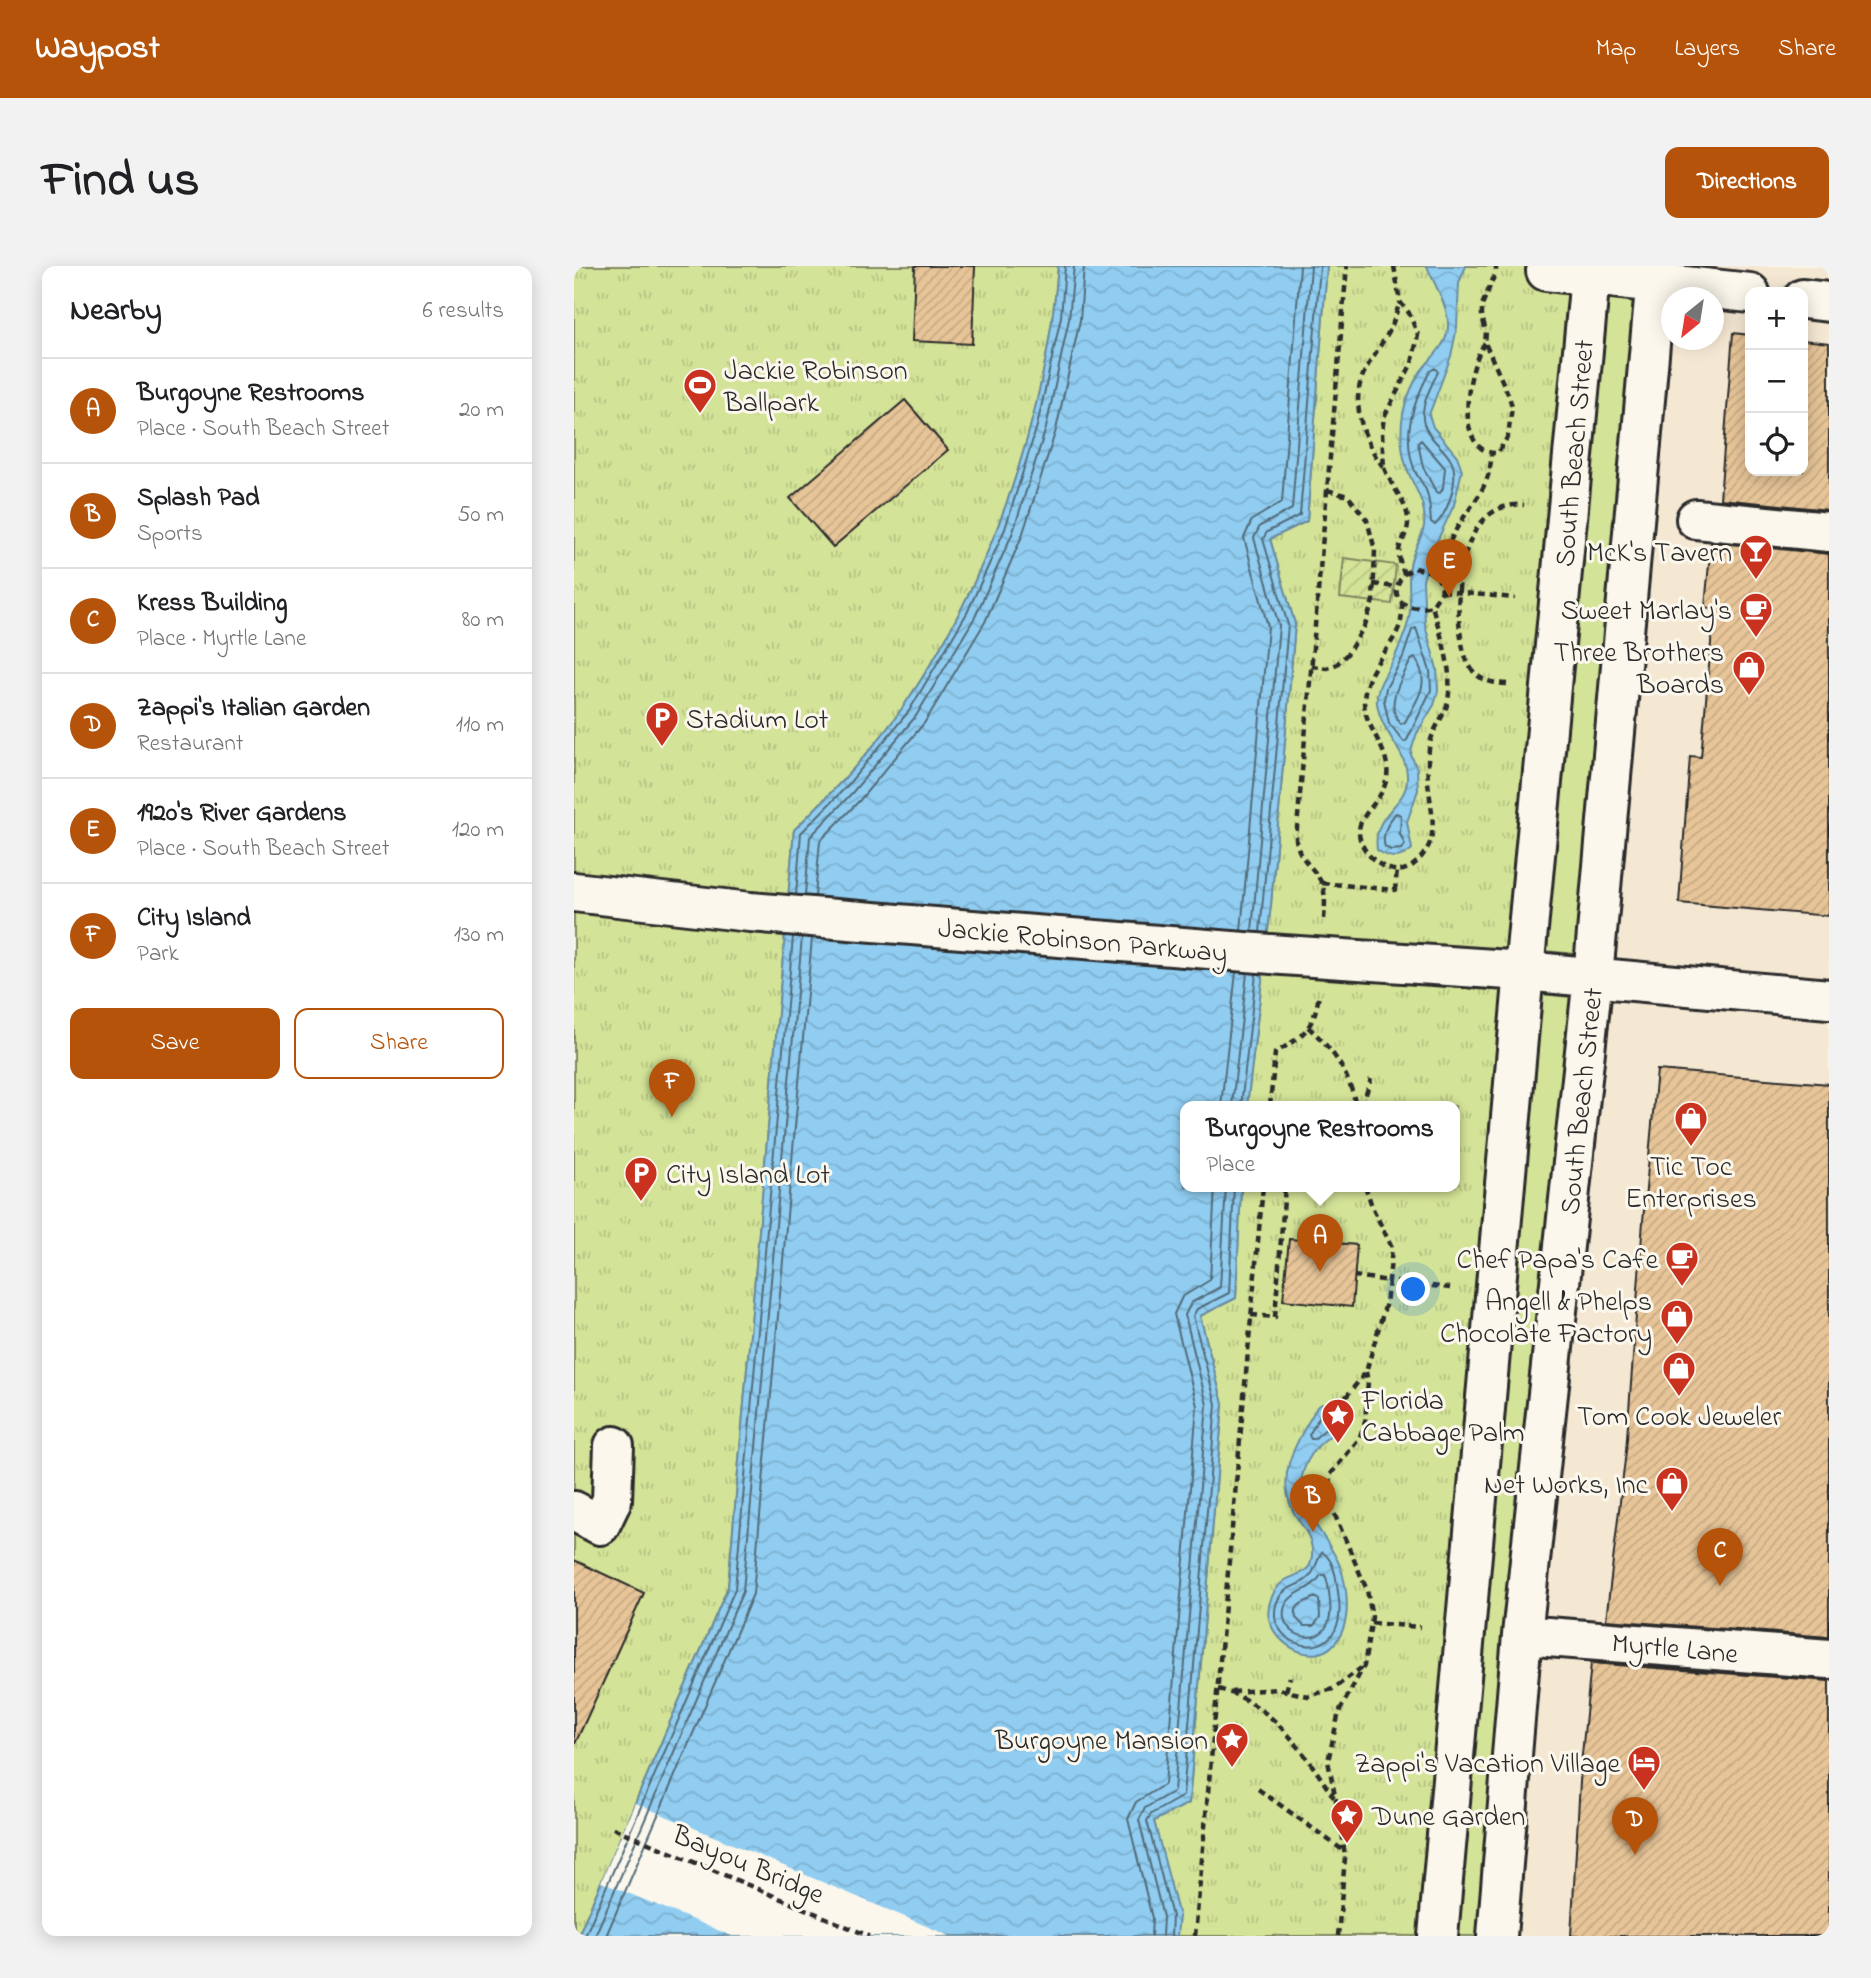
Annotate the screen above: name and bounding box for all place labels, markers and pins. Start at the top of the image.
place label: Jackie Robinson Ballpark [723,352,908,425]
sports icon: Jackie Robinson Ballpark [681,366,719,415]
bar icon: McK's Tavern [1737,532,1775,581]
place label: McK's Tavern [1587,534,1732,575]
pin: E [1426,539,1472,597]
cafe icon: Sweet Marlay's [1737,590,1775,639]
place label: Sweet Marlay's [1561,592,1732,633]
place label: Three Brothers Boards [1554,634,1724,707]
shop icon: Three Brothers Boards [1730,648,1768,697]
parking icon: Stadium Lot [643,699,681,748]
place label: Stadium Lot [686,701,828,742]
pin: F [649,1059,695,1117]
shop icon: Tic Toc Enterprises [1672,1099,1710,1148]
place label: Tic Toc Enterprises [1625,1148,1757,1221]
parking icon: City Island Lot [622,1154,660,1203]
place label: City Island Lot [666,1156,830,1197]
pin: A [1297,1214,1343,1272]
cafe icon: Chef Papa's Cafe [1663,1239,1701,1288]
place label: Chef Papa's Cafe [1457,1241,1658,1282]
place label: Angell & Phelps Chocolate Factory [1440,1283,1652,1356]
shop icon: Angell & Phelps Chocolate Factory [1658,1297,1696,1346]
shop icon: Tom Cook Jeweler [1660,1349,1698,1398]
place label: Florida Cabbage Palm [1361,1382,1525,1455]
place icon: Florida Cabbage Palm [1319,1396,1357,1445]
place label: Tom Cook Jeweler [1577,1398,1781,1439]
shop icon: Net Works, Inc [1653,1464,1691,1513]
place label: Net Works, Inc [1484,1466,1649,1507]
pin: B [1290,1474,1336,1532]
pin: C [1697,1528,1743,1586]
place icon: Burgoyne Mansion [1213,1720,1251,1769]
place label: Burgoyne Mansion [994,1722,1208,1763]
hotel icon: Zappi's Vacation Village [1625,1743,1663,1792]
place label: Zappi's Vacation Village [1354,1745,1620,1786]
place icon: Dune Garden [1328,1796,1366,1845]
pin: D [1612,1797,1658,1855]
place label: Dune Garden [1371,1798,1525,1839]

